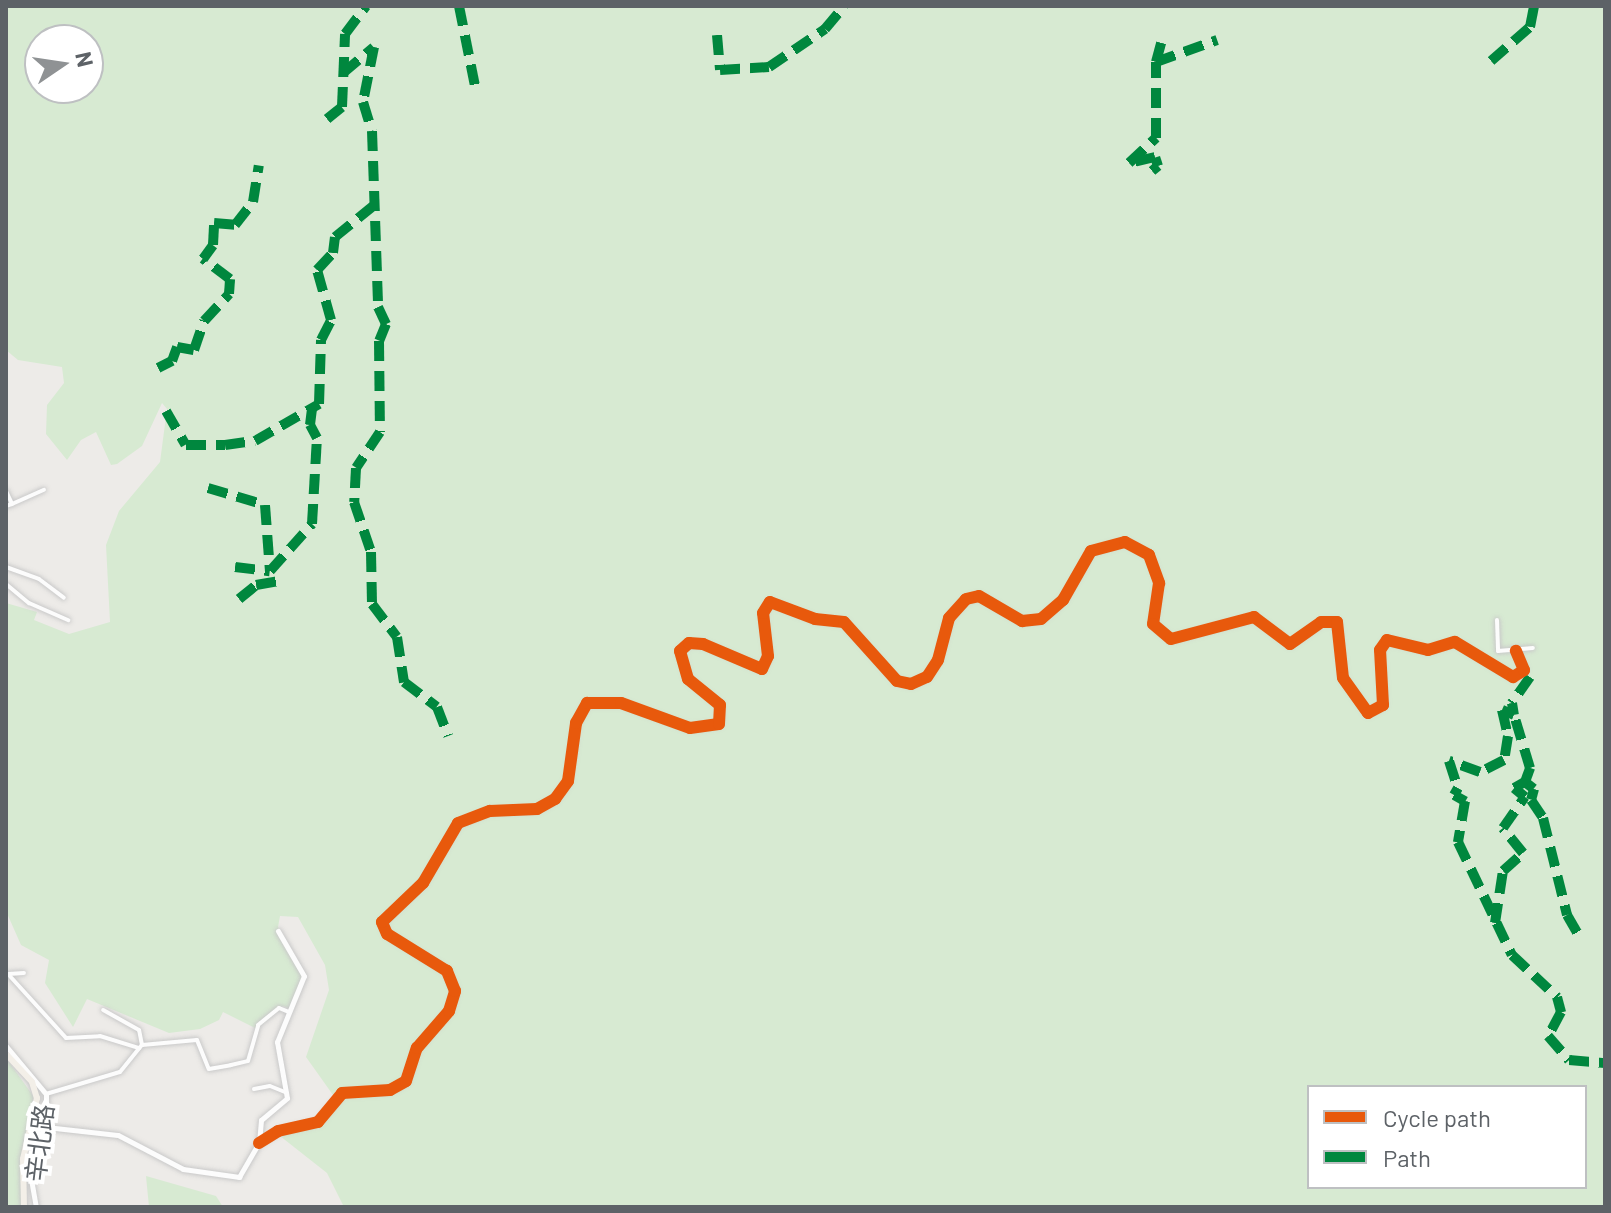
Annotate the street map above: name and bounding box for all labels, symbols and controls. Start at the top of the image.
north arrow [24,24,104,104]
text: N [71,49,100,69]
legend [1307,1085,1587,1189]
street label: 辛北路 [19,1102,59,1184]
text: Cycle path [1383,1103,1491,1132]
text: Path [1383,1143,1431,1172]

